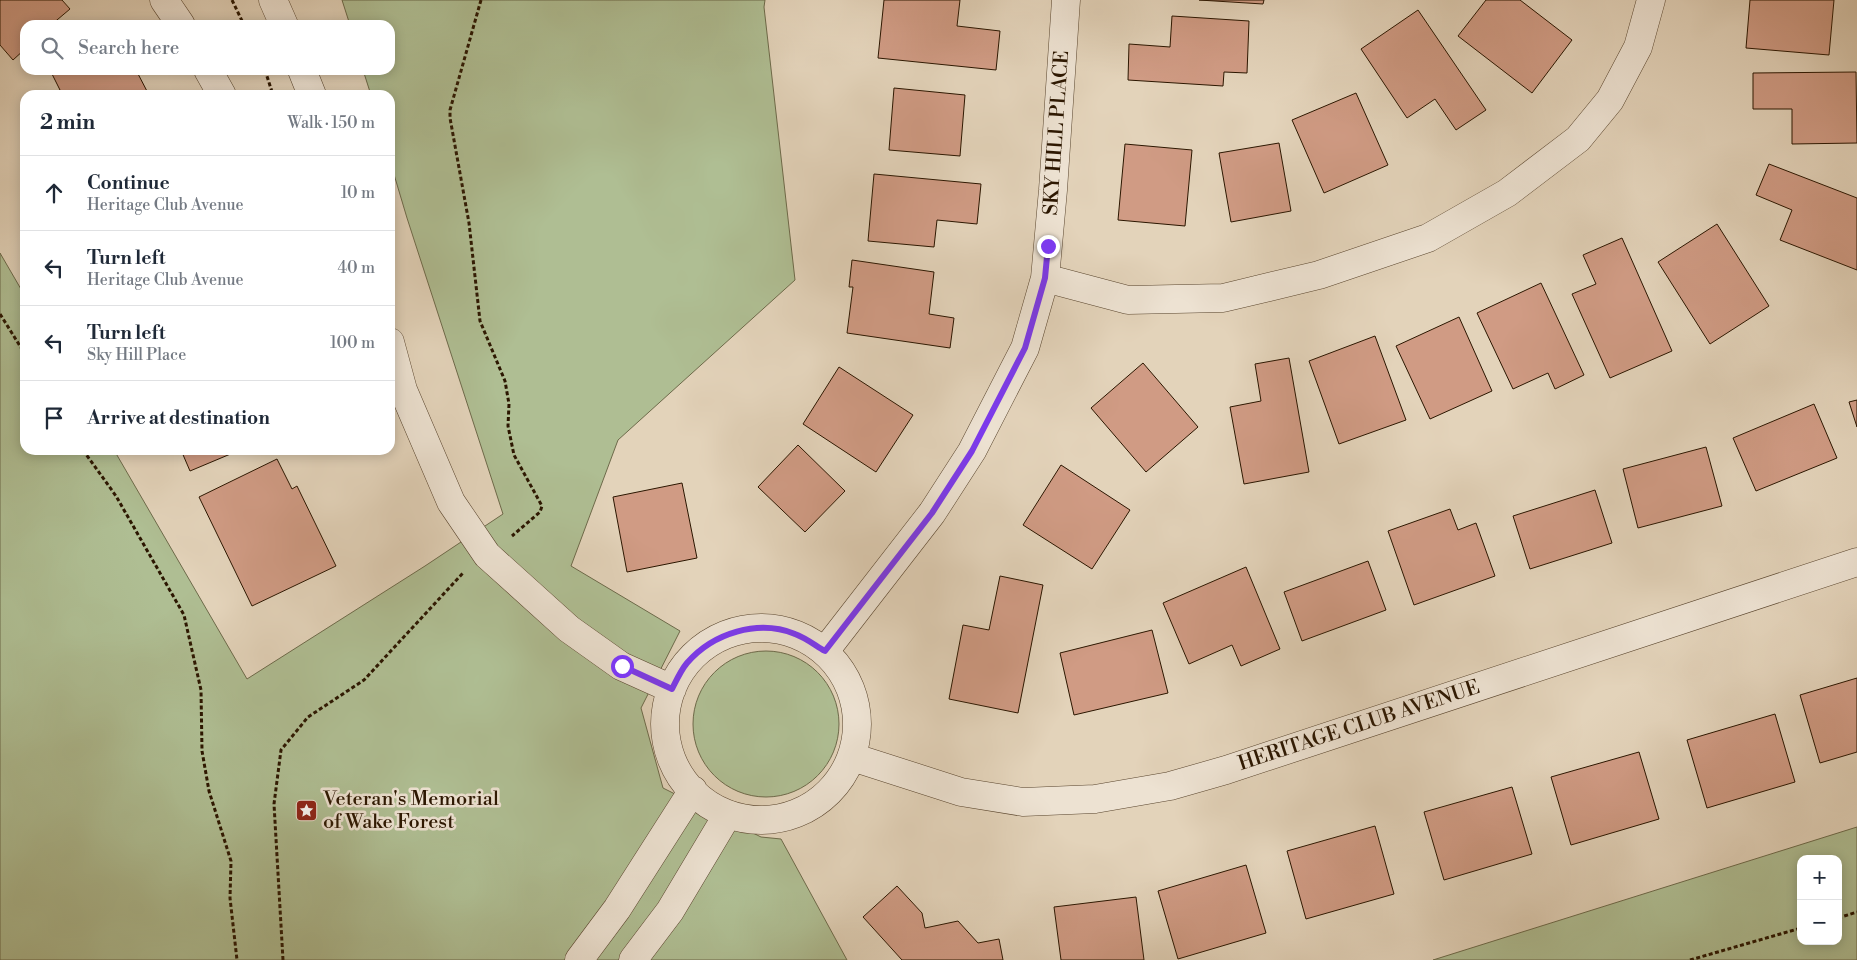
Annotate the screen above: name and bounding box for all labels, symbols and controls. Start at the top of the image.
search box [20,20,395,75]
icon: search [38,34,66,62]
text: Search here [78,36,179,60]
street label: SKY HILL PLACE [1039,50,1075,216]
text: 2 min [40,110,95,136]
text: Walk · 150 m [287,113,375,133]
text: Continue [87,171,170,195]
icon: ahead [40,179,68,207]
text: 10 m [341,183,375,203]
text: Heritage Club Avenue [87,195,244,215]
route end [1037,235,1060,258]
text: Turn left [87,246,166,270]
icon: left [40,254,68,282]
text: 40 m [338,258,375,278]
text: Heritage Club Avenue [87,270,244,290]
text: Turn left [87,321,166,345]
icon: left [40,329,68,357]
text: 100 m [330,333,375,353]
text: Sky Hill Place [87,345,186,365]
icon: arrive [40,404,68,432]
text: Arrive at destination [87,406,270,430]
route start [611,655,634,678]
street label: HERITAGE CLUB AVENUE [1235,675,1483,777]
place label: Veteran's Memorial of Wake Forest [322,787,499,835]
place icon: Veteran's Memorial of Wake Forest [295,799,319,823]
map controls [1797,855,1842,945]
button: + [1797,855,1842,900]
button: − [1797,900,1842,945]

